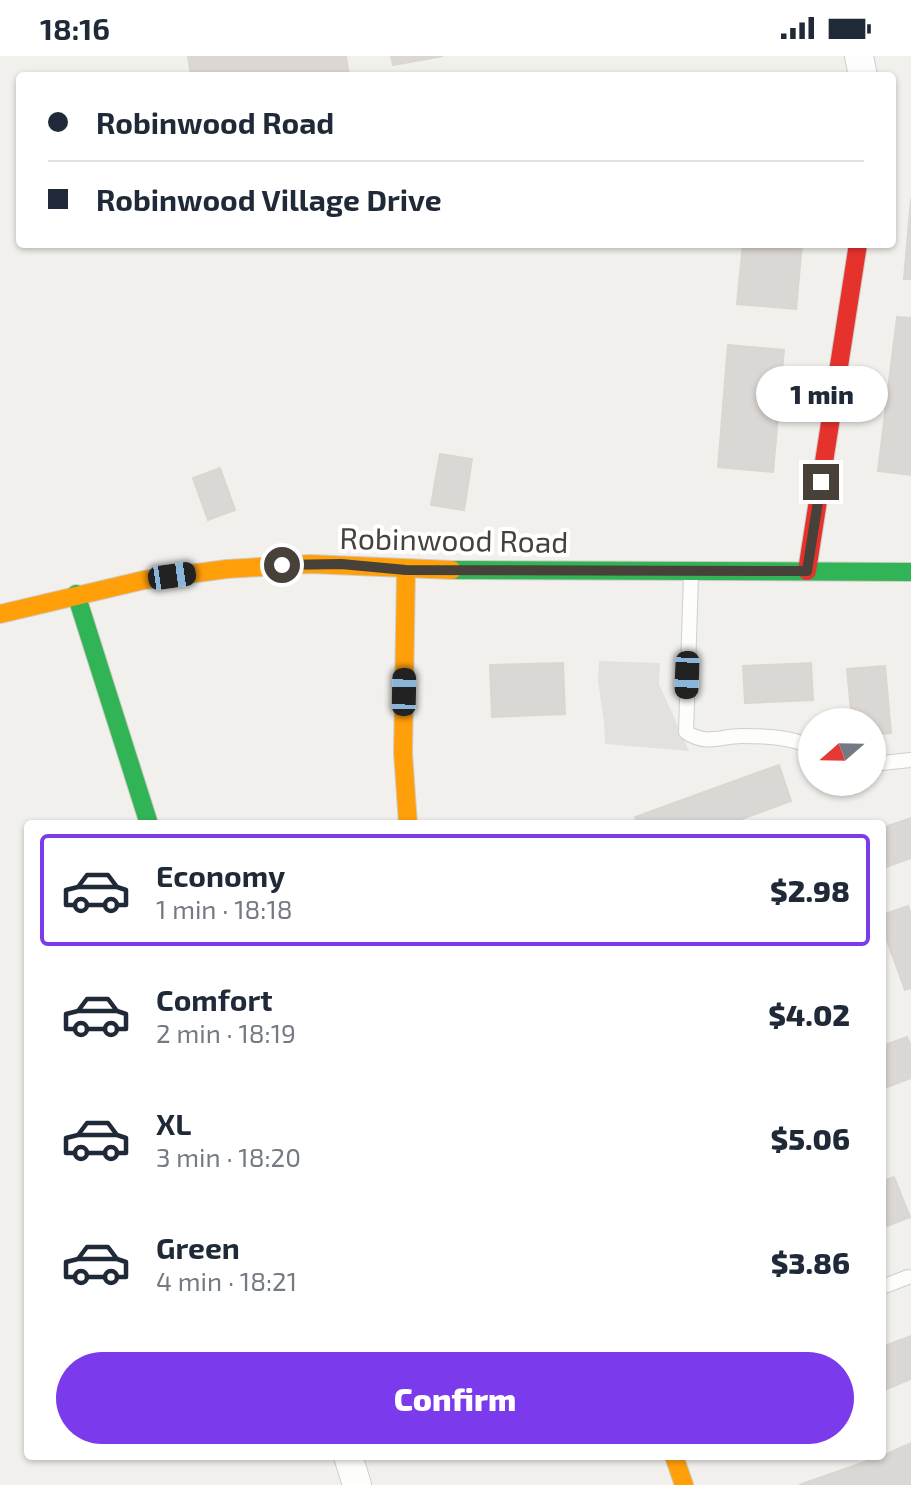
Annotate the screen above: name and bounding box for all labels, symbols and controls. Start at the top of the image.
text: 18:16 [40,10,110,46]
text: Robinwood Road [96,104,334,140]
text: Robinwood Village Drive [96,181,442,217]
callout: 1 min [755,366,887,422]
text: 1 min [790,378,854,409]
route end [803,464,839,500]
street label: Robinwood Road [339,519,569,559]
route start [264,547,300,583]
car [147,561,197,591]
car [674,651,700,699]
car [392,668,416,716]
north arrow [798,708,886,796]
map controls [798,708,886,796]
icon: car [60,854,132,926]
text: Economy [156,857,285,893]
text: $2.98 [770,872,850,908]
text: 1 min · 18:18 [156,893,293,924]
icon: car [60,978,132,1050]
text: Comfort [156,981,273,1017]
text: $4.02 [768,996,850,1032]
text: 2 min · 18:19 [156,1017,296,1048]
icon: car [60,1102,132,1174]
text: XL [156,1105,191,1141]
text: $5.06 [771,1120,850,1156]
text: 3 min · 18:20 [156,1141,301,1172]
icon: car [60,1226,132,1298]
text: Green [156,1229,240,1265]
text: $3.86 [771,1244,850,1280]
text: 4 min · 18:21 [156,1265,297,1296]
button: Confirm [56,1352,854,1444]

